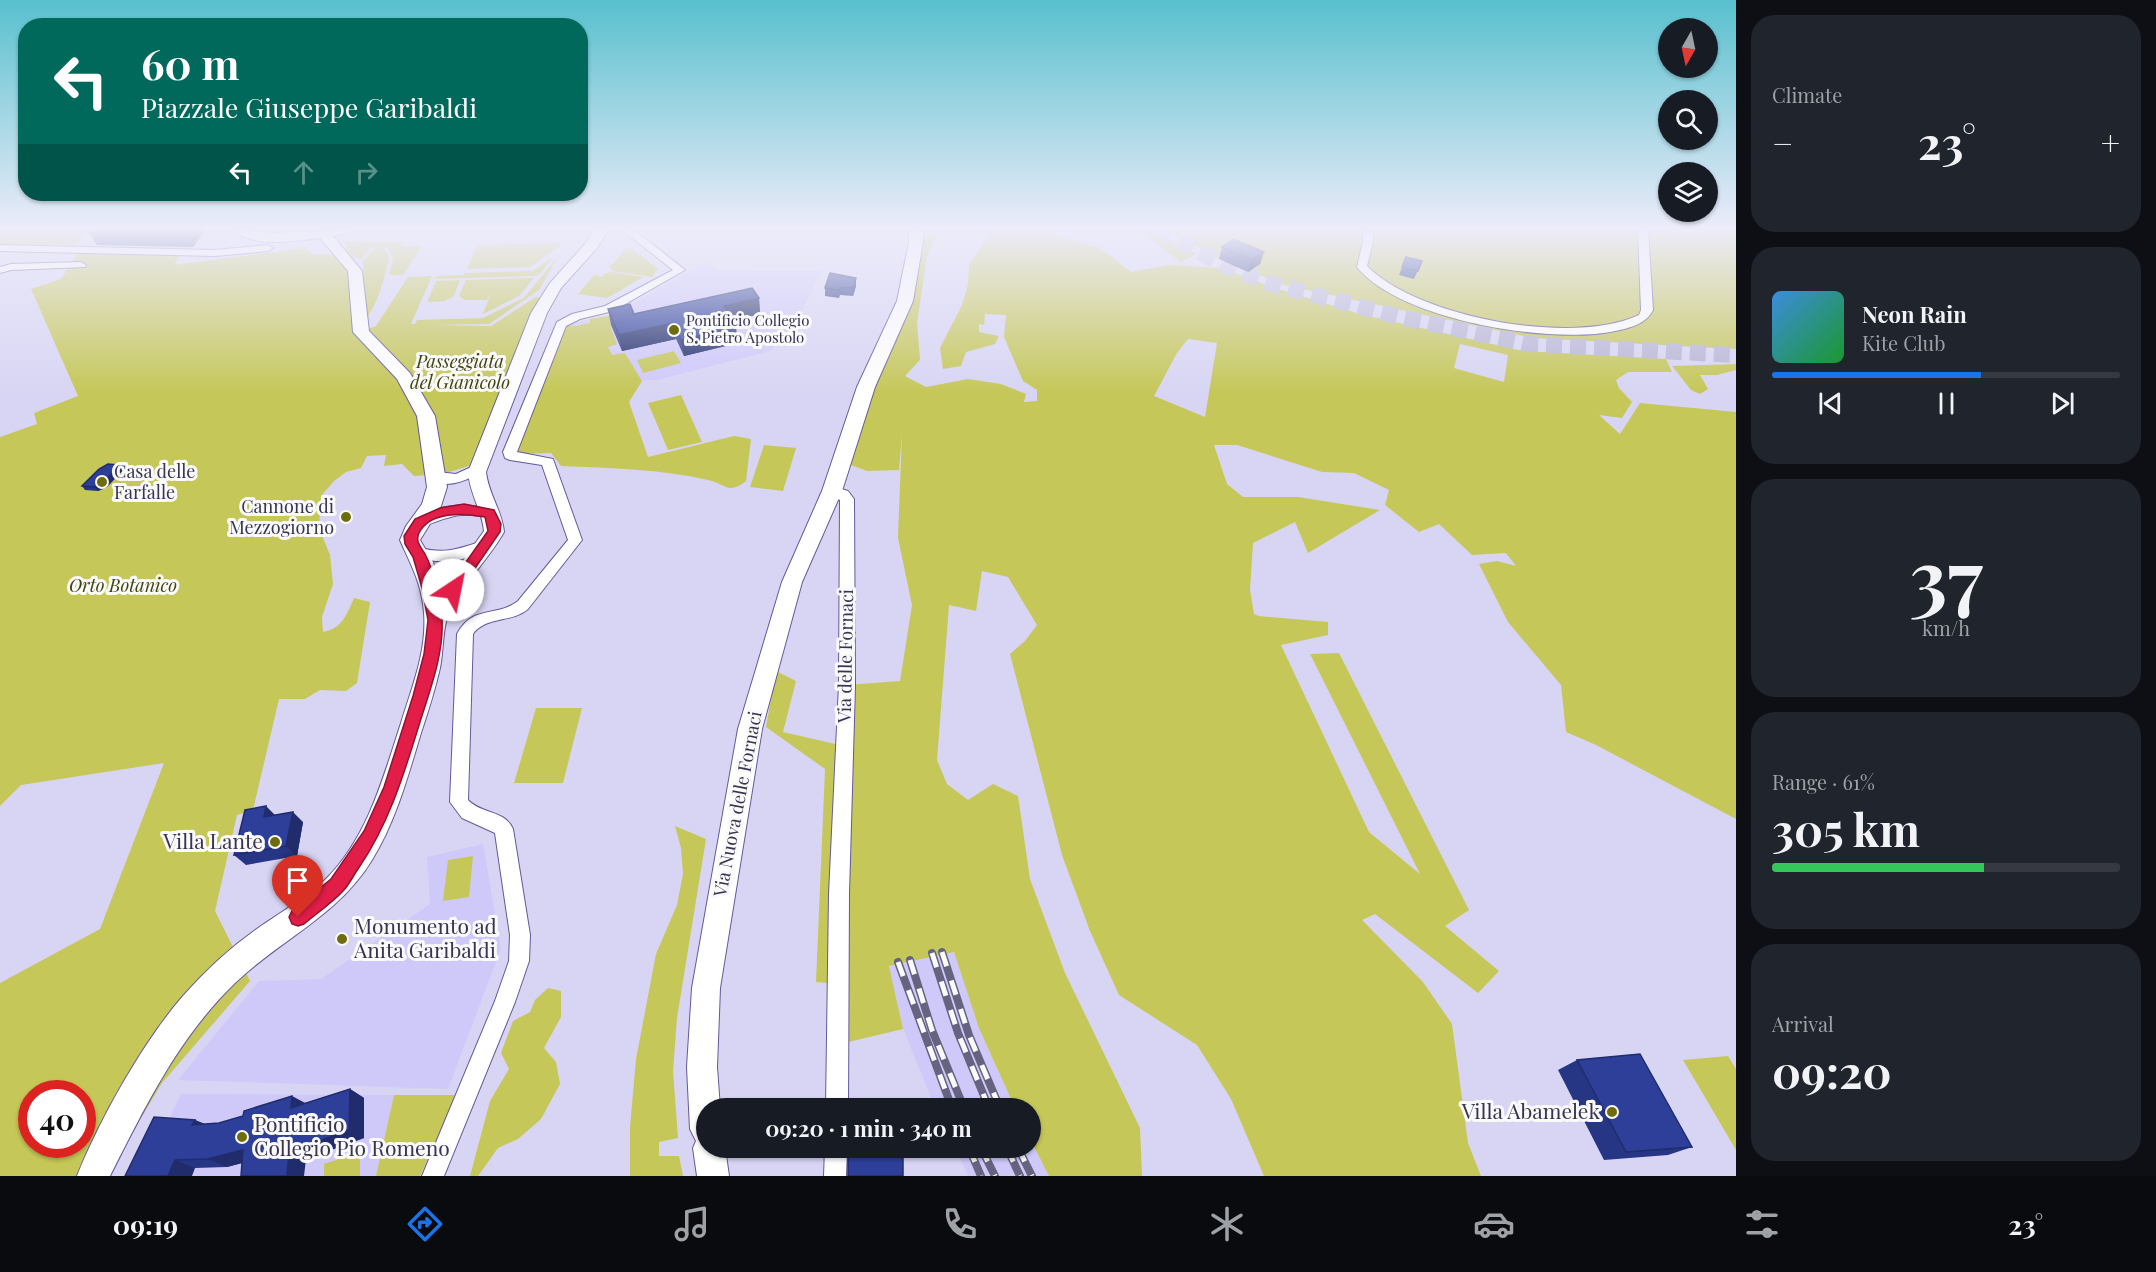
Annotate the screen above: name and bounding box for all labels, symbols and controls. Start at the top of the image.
north arrow [1658,18,1718,78]
map controls [1658,18,1718,222]
text: 60 m [141,35,239,91]
icon: left [42,42,120,120]
text: Climate [1772,81,1842,108]
text: Piazzale Giuseppe Garibaldi [141,89,477,125]
button: search [1658,90,1718,150]
text: 23° [1918,111,1976,171]
text: − [1772,120,1793,164]
text: + [2101,120,2120,164]
icon: left [224,156,257,189]
icon: ahead [287,156,320,189]
icon: right [350,156,383,189]
button: layers [1658,162,1718,222]
text: Neon Rain [1862,299,1967,329]
place label: Pontificio Collegio S. Pietro Apostolo [686,310,809,347]
marker: Pontificio Collegio S. Pietro Apostolo [667,323,681,337]
text: Kite Club [1862,329,1946,356]
park label: Passeggiata del Gianicolo [410,349,510,394]
icon: previous [1814,387,1847,420]
icon: pause [1930,387,1963,420]
icon: next [2046,387,2079,420]
place label: Casa delle Farfalle [114,459,195,504]
marker: Casa delle Farfalle [95,475,109,489]
place label: Cannone di Mezzogiorno [229,494,334,539]
marker: Cannone di Mezzogiorno [339,510,353,524]
text: 37 [1909,523,1983,627]
position arrow [421,558,485,622]
park label: Orto Botanico [69,573,177,597]
street label: Via delle Fornaci [832,589,858,724]
text: km/h [1922,614,1970,641]
street label: Via Nuova delle Fornaci [707,709,767,900]
text: Range · 61% [1772,768,1875,795]
text: 305 km [1772,798,1920,858]
place label: Villa Lante [162,826,263,854]
marker: Villa Lante [268,835,282,849]
pin [272,855,323,917]
icon: arrive [281,864,314,897]
place label: Monumento ad Anita Garibaldi [353,911,497,963]
marker: Monumento ad Anita Garibaldi [335,932,349,946]
text: Arrival [1772,1010,1834,1037]
text: 09:20 [1772,1040,1892,1100]
speed limit sign: 40 [18,1080,96,1158]
place label: Villa Abamelek [1461,1096,1600,1124]
marker: Villa Abamelek [1605,1105,1619,1119]
place label: Pontificio Collegio Pio Romeno [254,1109,450,1161]
text: 09:20 · 1 min · 340 m [765,1113,972,1143]
marker: Pontificio Collegio Pio Romeno [235,1130,249,1144]
icon: directions [404,1203,446,1245]
icon: music [671,1203,713,1245]
icon: phone [939,1203,981,1245]
icon: climate [1206,1203,1248,1245]
icon: car [1473,1203,1515,1245]
icon: filters [1741,1203,1783,1245]
text: 09:19 [113,1206,178,1242]
text: 23° [2008,1206,2043,1242]

